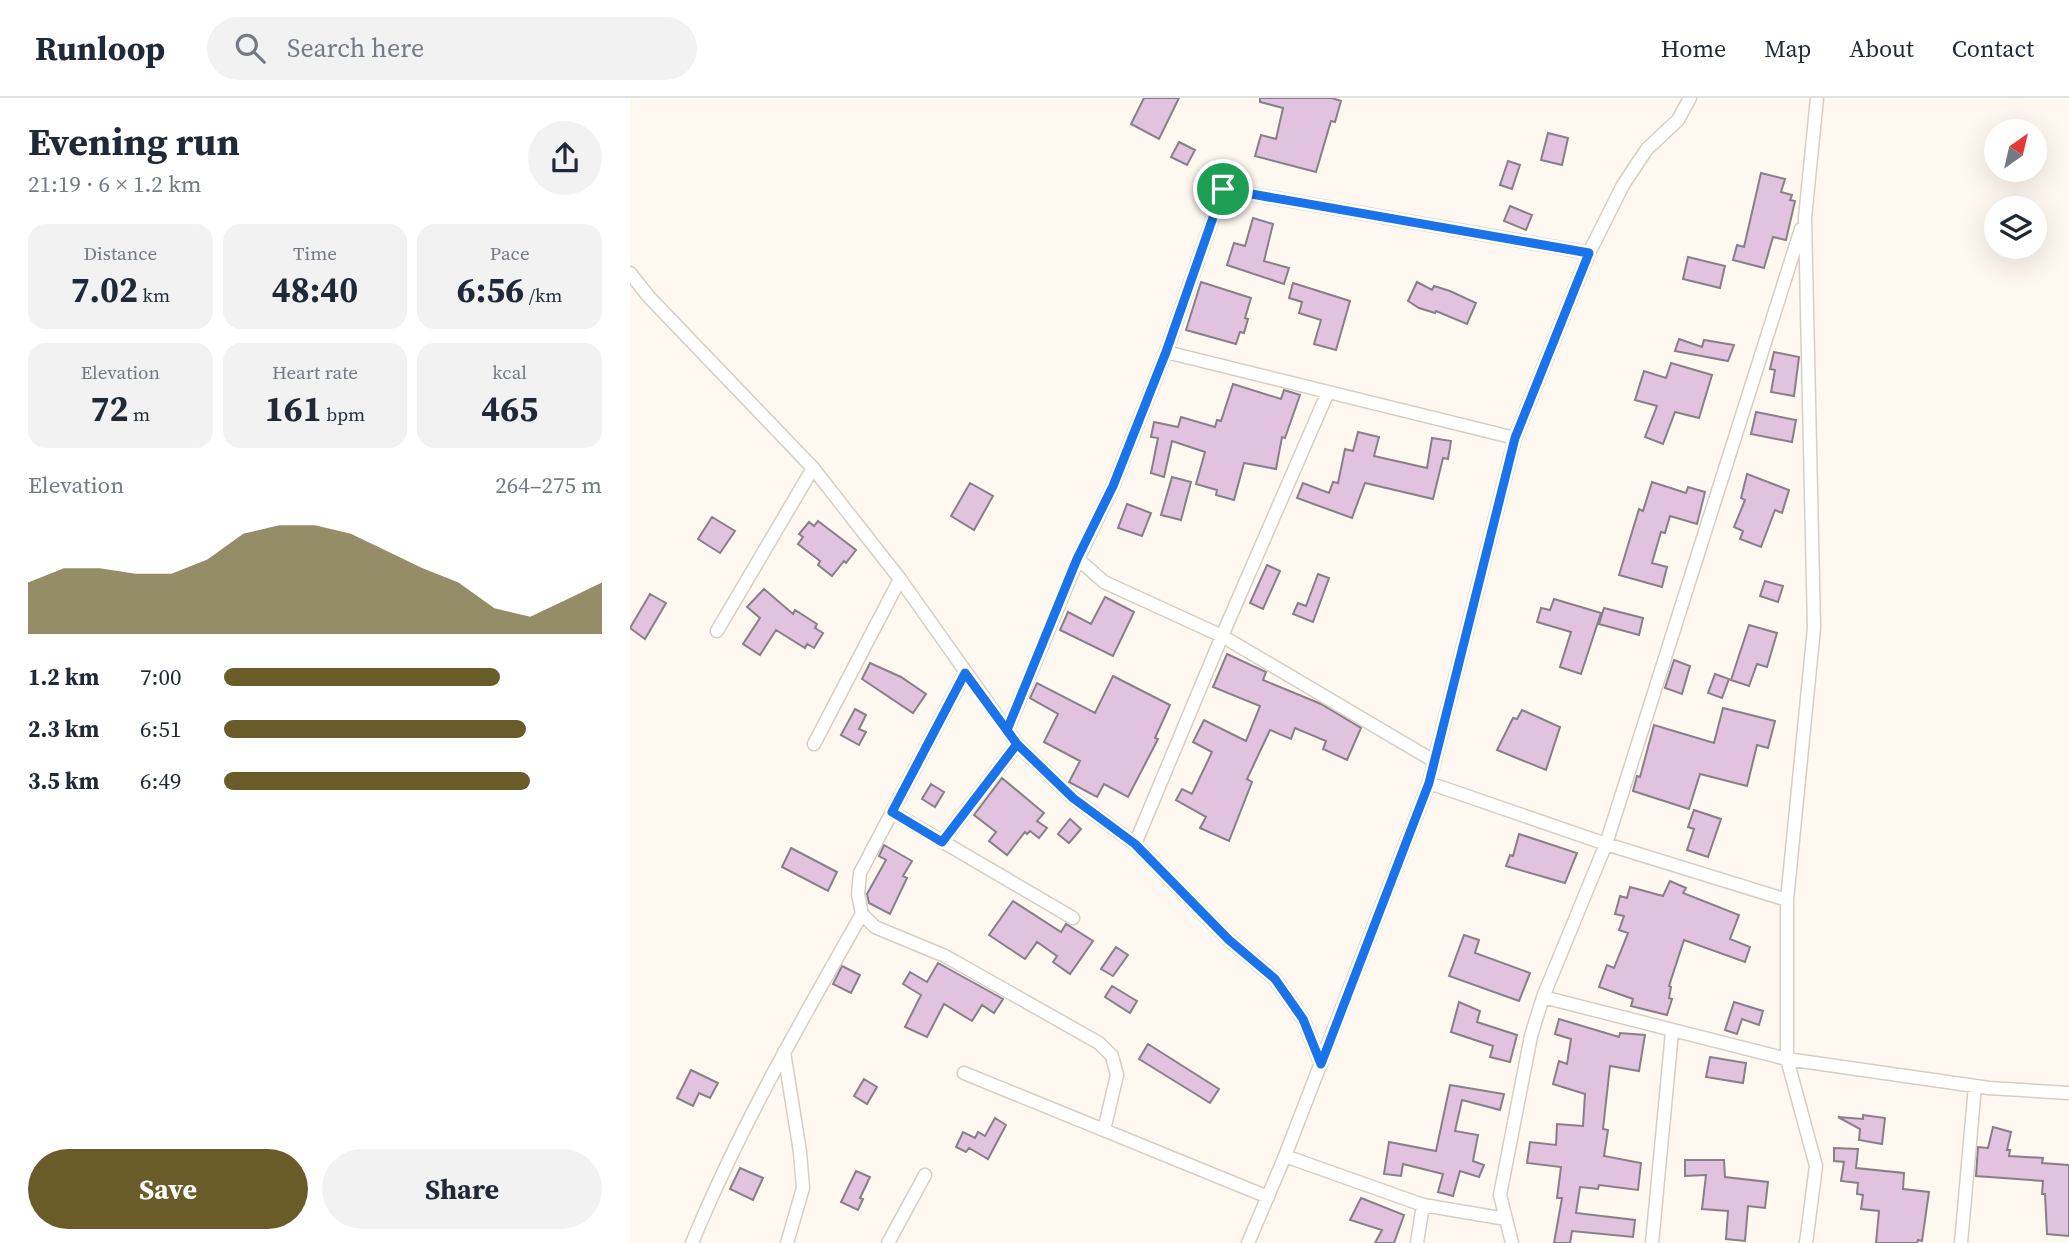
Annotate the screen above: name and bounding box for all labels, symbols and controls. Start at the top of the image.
search box [207,17,697,80]
text: Runloop [35,26,165,71]
icon: search [231,29,269,67]
text: Search here [287,30,424,66]
text: Home [1661,32,1726,65]
text: Map [1764,32,1811,65]
text: About [1849,32,1914,65]
text: Contact [1952,32,2034,65]
text: Evening run [28,116,240,168]
north arrow [1984,119,2048,182]
map controls [1984,119,2047,259]
button: share [528,121,602,195]
pin [1193,159,1253,219]
text: 21:19 · 6 × 1.2 km [28,168,202,200]
icon: arrive [1204,170,1242,208]
button: layers [1984,196,2047,259]
text: Distance [84,240,157,266]
text: Time [293,240,337,266]
text: Pace [490,240,530,266]
text: 7.02 [71,266,138,314]
text: 48:40 [272,266,358,314]
text: 6:56 [457,266,524,314]
text: km [138,282,170,308]
text: /km [524,282,562,308]
text: Elevation [81,359,160,385]
text: Heart rate [272,359,358,385]
text: kcal [492,359,527,385]
text: 72 [91,385,129,433]
text: 161 [265,385,322,433]
text: 465 [481,385,538,433]
text: m [129,401,150,427]
text: bpm [322,401,365,427]
text: Elevation [28,469,124,501]
text: 264–275 m [495,469,602,501]
text: 1.2 km [28,661,99,693]
text: 7:00 [140,661,181,693]
text: 2.3 km [28,713,99,745]
text: 6:51 [140,713,181,745]
text: 3.5 km [28,765,99,797]
text: 6:49 [140,765,181,797]
button: Save [28,1149,308,1229]
button: Share [322,1149,602,1229]

